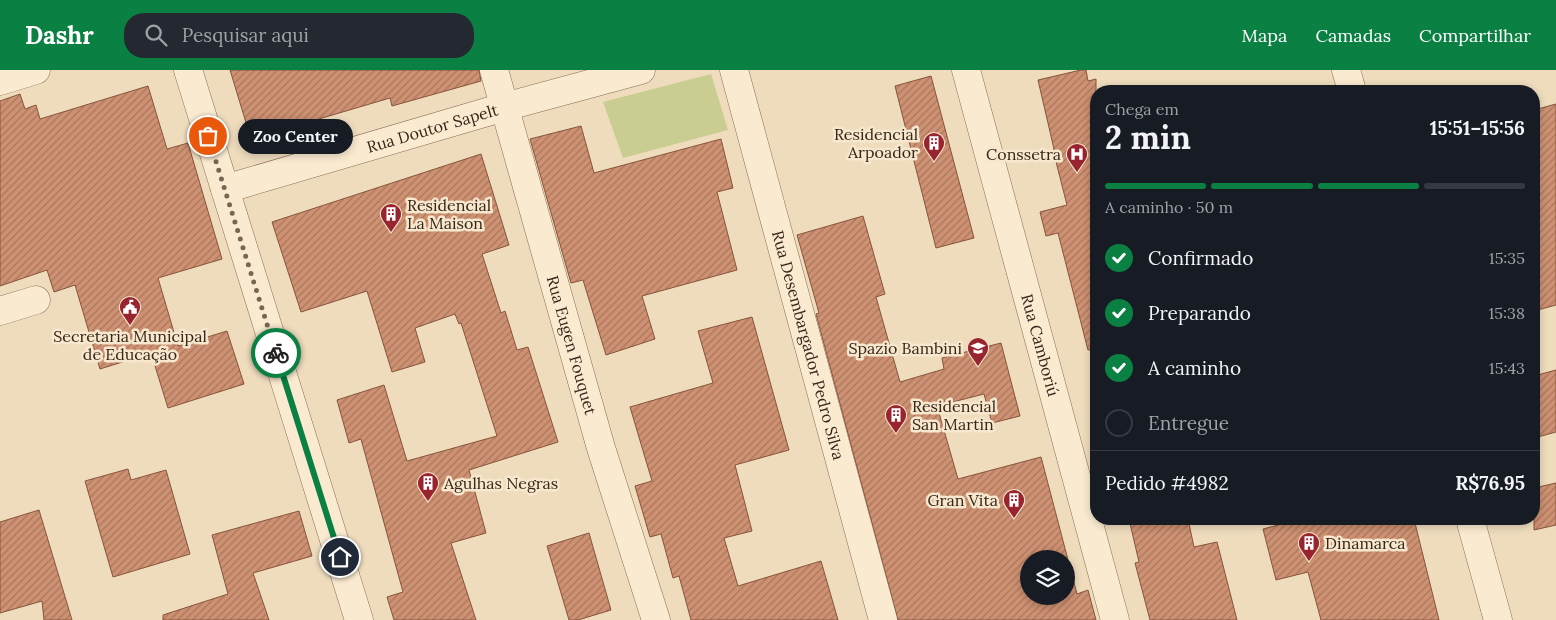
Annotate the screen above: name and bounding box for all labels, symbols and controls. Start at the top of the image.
search box [124,13,474,58]
text: Dashr [25,20,94,51]
icon: search [142,21,170,49]
text: Pesquisar aqui [182,23,309,47]
text: Mapa [1242,24,1287,47]
text: Camadas [1315,24,1391,47]
text: Compartilhar [1419,24,1531,47]
street label: Rua Doutor Sapelt [364,99,501,157]
text: Chega em [1105,99,1179,119]
pin [187,115,229,157]
text: 15:51–15:56 [1430,116,1525,140]
text: 2 min [1105,117,1191,158]
callout: Zoo Center [238,118,353,154]
icon: bag [194,122,222,150]
place label: Residencial Arpoador [834,124,918,162]
text: Zoo Center [253,126,338,146]
building icon: Residencial Arpoador [922,131,946,162]
hospital icon: Conssetra [1065,142,1089,173]
place label: Conssetra [986,144,1061,164]
place label: Residencial La Maison [407,195,491,233]
text: A caminho · 50 m [1105,197,1233,217]
building icon: Residencial La Maison [379,202,403,233]
street label: Rua Desembargador Pedro Silva [768,228,849,462]
icon: check [1105,244,1133,272]
text: Confirmado [1148,246,1253,270]
text: 15:35 [1489,248,1525,268]
street label: Rua Eugen Fouquet [543,273,601,418]
street label: Rua Camboriú [1017,292,1064,399]
public building icon: Secretaria Municipal de Educação [118,295,142,326]
icon: check [1105,299,1133,327]
text: Preparando [1148,301,1251,325]
text: 15:38 [1489,303,1525,323]
place label: Secretaria Municipal de Educação [53,326,207,364]
courier [251,328,301,378]
school or university icon: Spazio Bambini [966,336,990,367]
place label: Spazio Bambini [848,338,962,358]
icon: bike [262,339,290,367]
icon: check [1105,354,1133,382]
text: A caminho [1148,356,1241,380]
text: 15:43 [1489,358,1525,378]
place label: Residencial San Martin [912,396,996,434]
building icon: Residencial San Martin [884,403,908,434]
text: Entregue [1148,411,1229,435]
building icon: Agulhas Negras [416,471,440,502]
text: Pedido #4982 [1105,471,1229,495]
text: R$76.95 [1455,471,1525,495]
place label: Agulhas Negras [443,473,558,493]
building icon: Gran Vita [1002,488,1026,519]
place label: Gran Vita [927,490,998,510]
building icon: Dinamarca [1297,531,1321,562]
place label: Dinamarca [1325,533,1406,553]
pin [319,536,361,578]
icon: home [326,543,354,571]
map controls [1020,550,1075,605]
button: layers [1020,550,1075,605]

